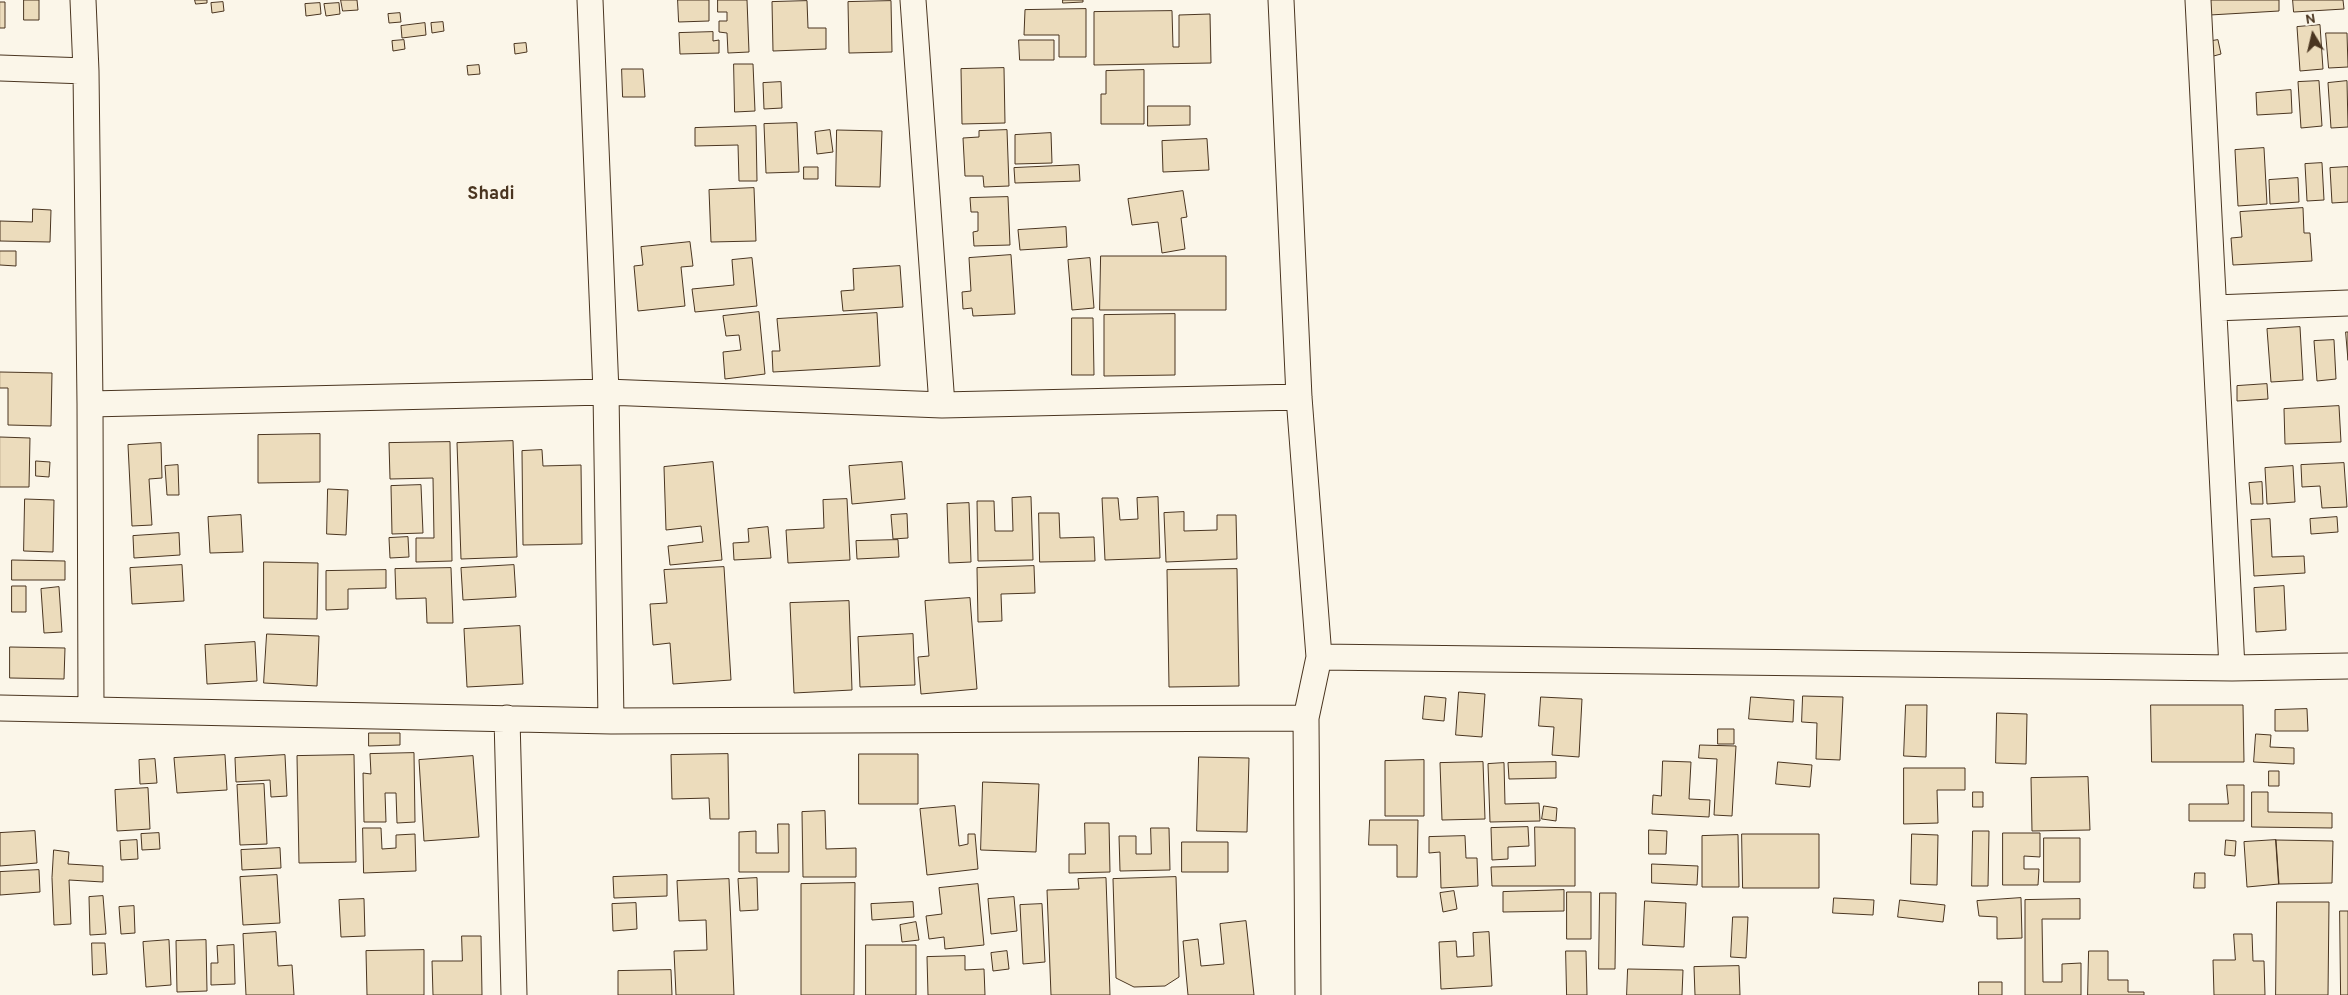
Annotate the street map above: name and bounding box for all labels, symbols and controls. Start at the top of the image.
north arrow [2288,10,2338,60]
text: N [2304,11,2317,29]
district label: Shadi [467,184,515,206]

